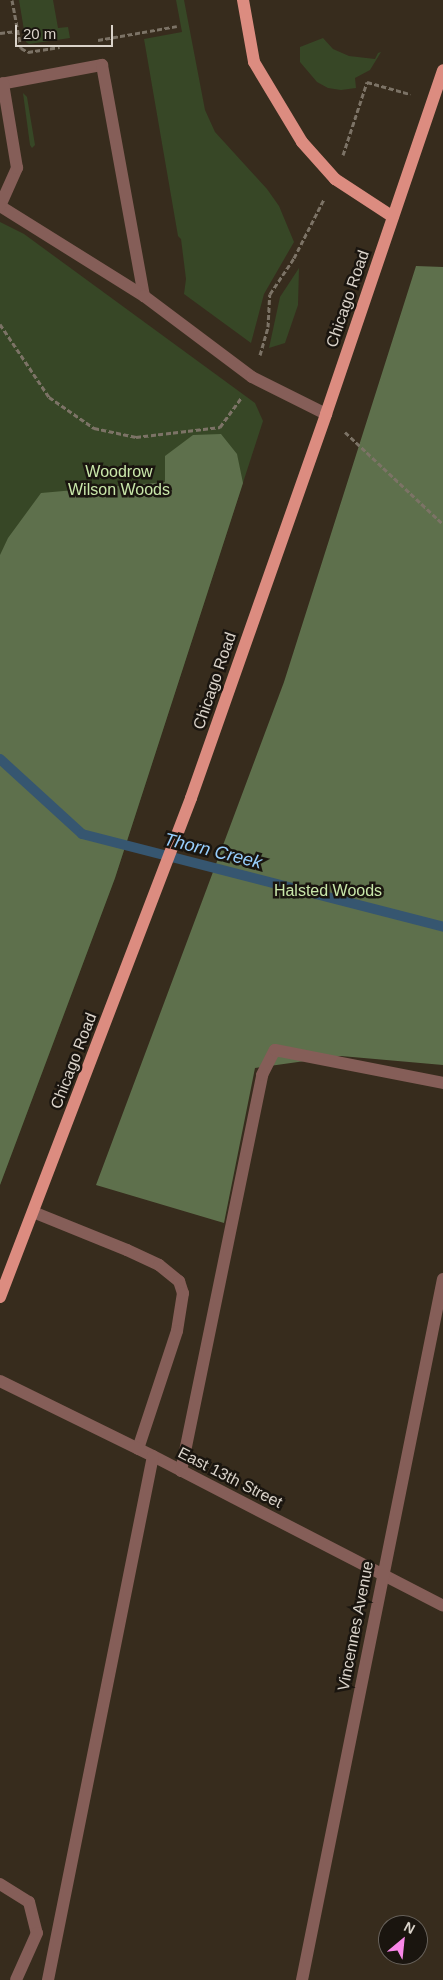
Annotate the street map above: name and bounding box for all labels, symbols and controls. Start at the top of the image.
scale bar [18,15,115,47]
text: 20 m [23,25,56,42]
street label: Chicago Road [322,248,374,350]
park label: Woodrow Wilson Woods [68,462,170,500]
street label: Chicago Road [189,630,241,732]
water label: Thorn Creek [162,828,264,874]
park label: Halsted Woods [274,881,382,901]
street label: Chicago Road [47,1010,101,1112]
street label: East 13th Street [175,1443,285,1513]
street label: Vincennes Avenue [334,1559,378,1693]
north arrow [378,1915,428,1965]
text: N [401,1918,418,1937]

